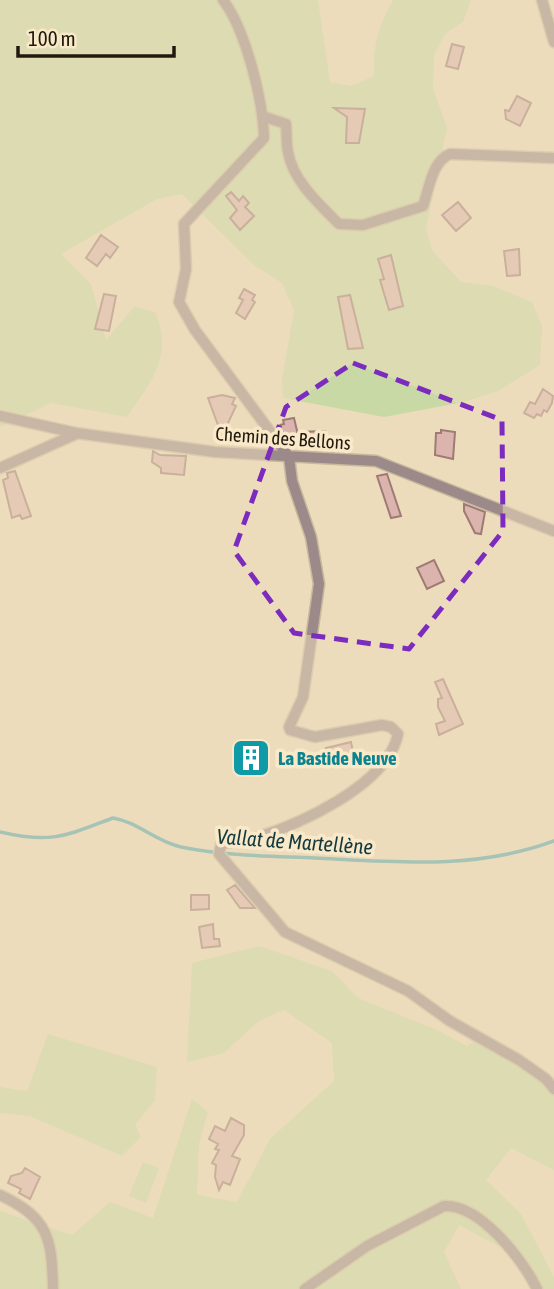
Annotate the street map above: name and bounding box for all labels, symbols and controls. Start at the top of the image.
scale bar [18,14,173,58]
text: 100 m [28,26,76,50]
street label: Chemin des Bellons [215,422,352,454]
building icon: La Bastide Neuve [230,737,272,779]
place label: La Bastide Neuve [278,747,397,769]
water label: Vallat de Martellène [216,824,374,858]

